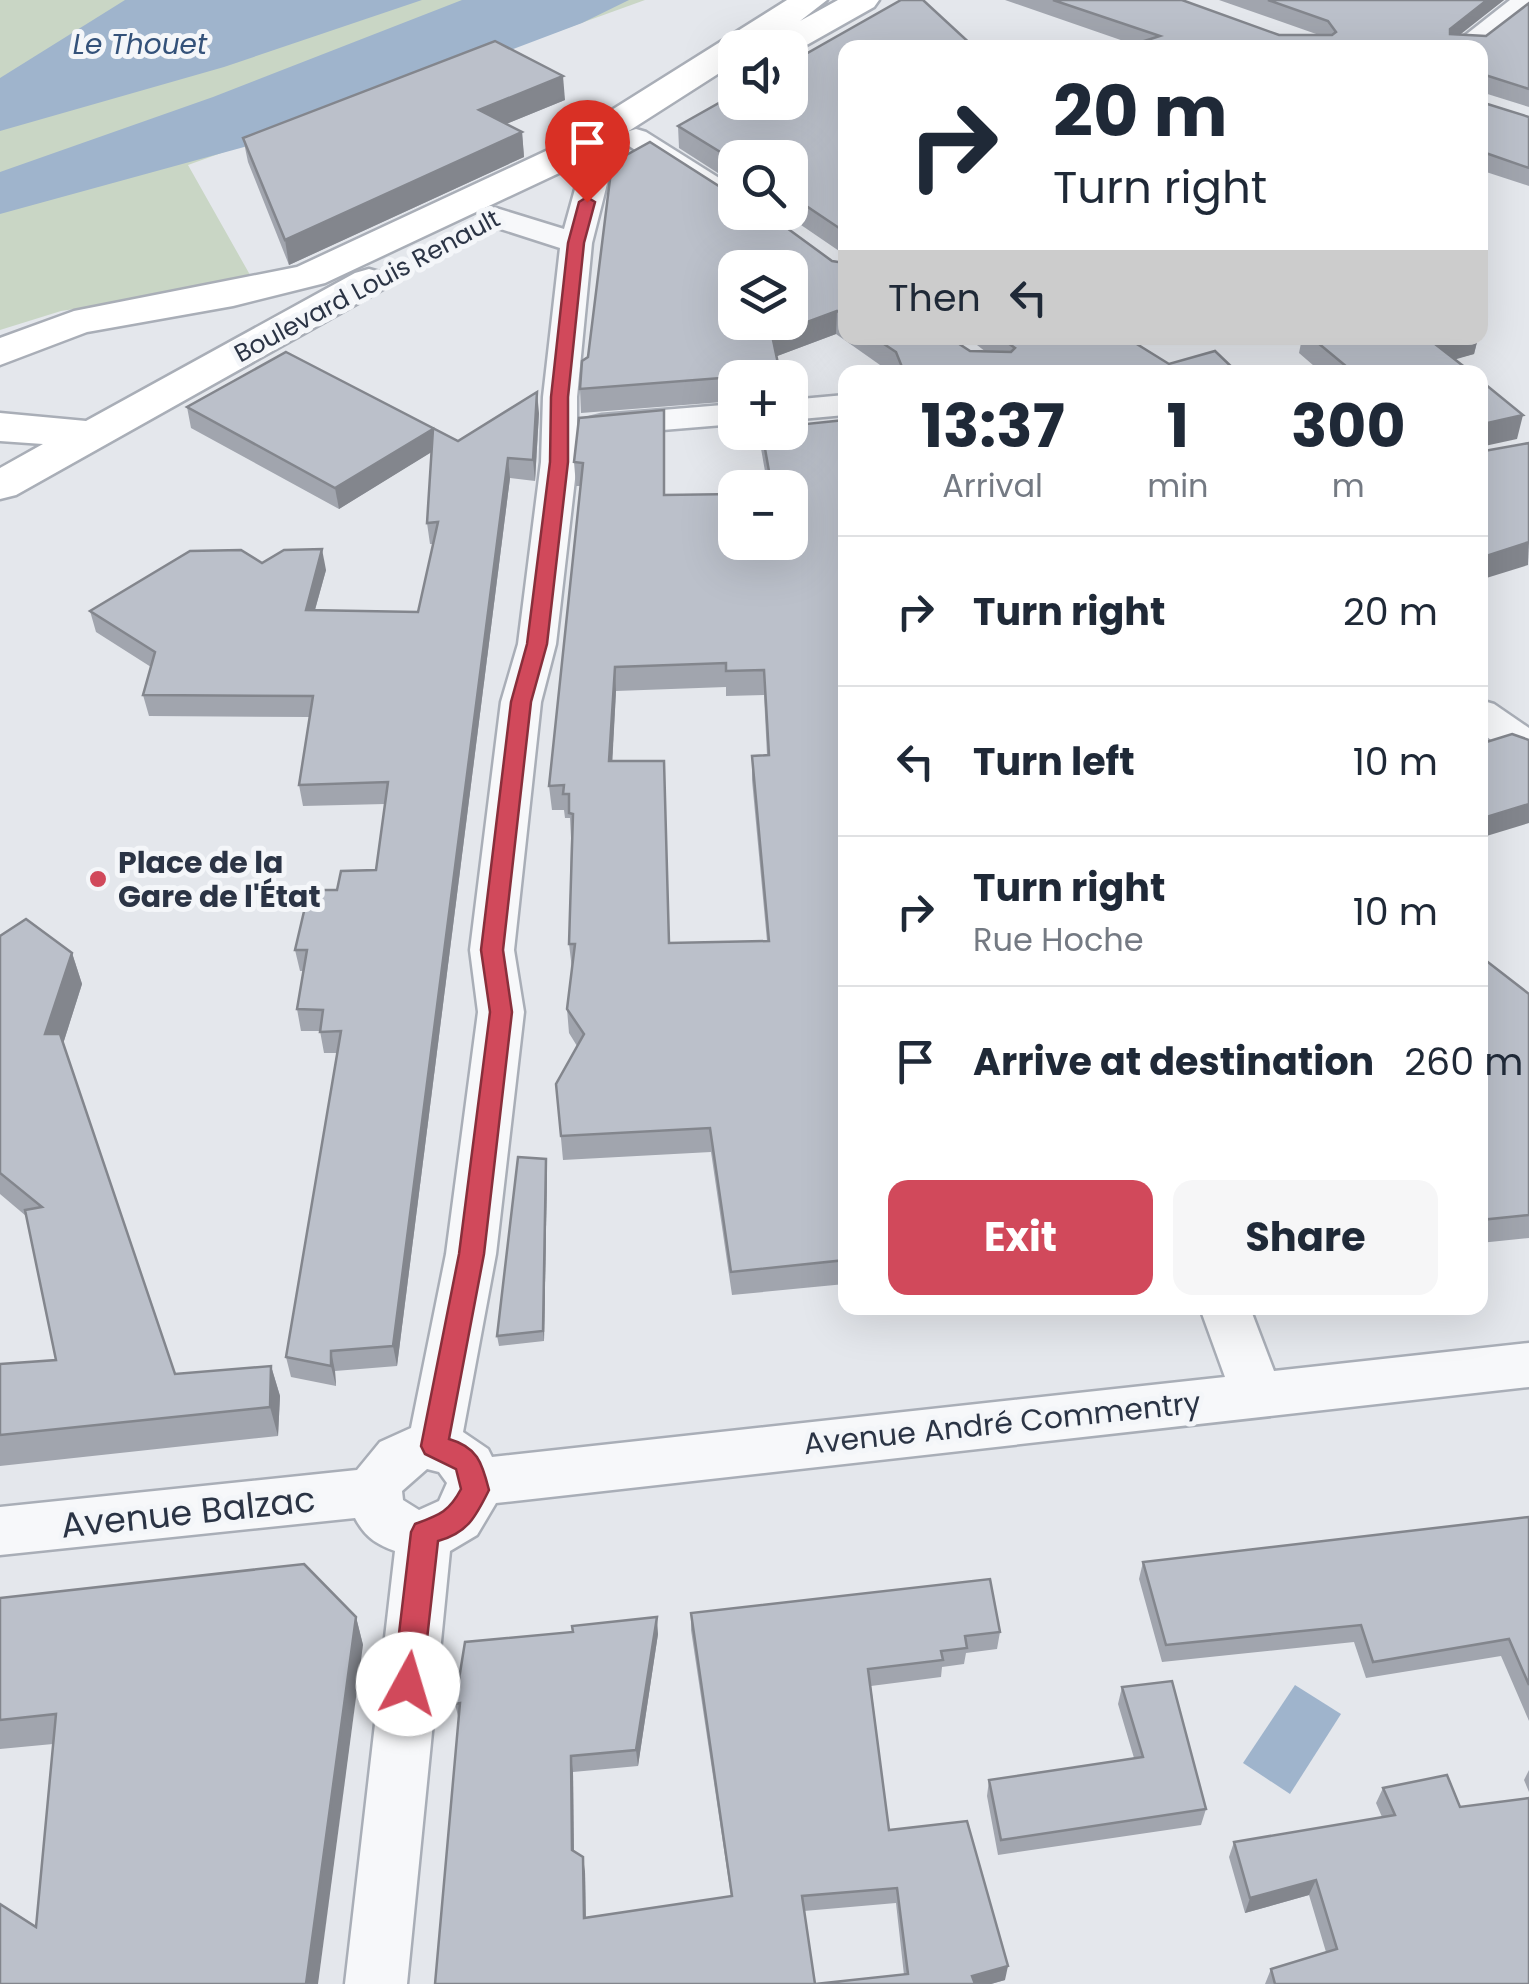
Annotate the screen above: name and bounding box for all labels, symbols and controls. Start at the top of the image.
water label: Le Thouet [73,25,208,64]
map controls [718,30,808,560]
button: sound [718,30,808,120]
text: 20 m [1053,62,1228,161]
icon: right [888,80,1018,210]
pin [545,100,630,203]
icon: arrive [560,115,615,170]
button: search [718,140,808,230]
text: Turn right [1053,156,1267,219]
street label: Boulevard Louis Renault [228,201,506,371]
button: layers [718,250,808,340]
icon: left [1001,270,1056,325]
text: Then [888,271,981,324]
button: + [718,360,808,450]
text: 13:37 [920,384,1065,468]
text: 1 [1167,384,1189,468]
text: 300 [1291,384,1406,468]
text: Arrival [942,463,1043,508]
text: min [1147,463,1209,508]
text: m [1332,463,1365,508]
button: − [718,470,808,560]
icon: right [888,584,943,639]
text: Turn right [973,585,1165,638]
text: 20 m [1343,585,1438,638]
icon: left [888,734,943,789]
text: Turn left [973,735,1135,788]
text: 10 m [1353,735,1438,788]
place label: Place de la Gare de l'État [118,841,321,918]
text: Turn right [973,861,1165,914]
marker: Place de la Gare de l'État [87,868,109,890]
icon: right [888,884,943,939]
text: 10 m [1353,885,1438,938]
text: Rue Hoche [973,917,1144,962]
icon: arrive [888,1034,943,1089]
text: Arrive at destination [973,1035,1374,1088]
text: 260 m [1404,1035,1523,1088]
button: Exit [888,1180,1153,1295]
button: Share [1173,1180,1438,1295]
street label: Avenue André Commentry [801,1381,1203,1465]
street label: Avenue Balzac [58,1474,318,1550]
position arrow [356,1632,460,1736]

